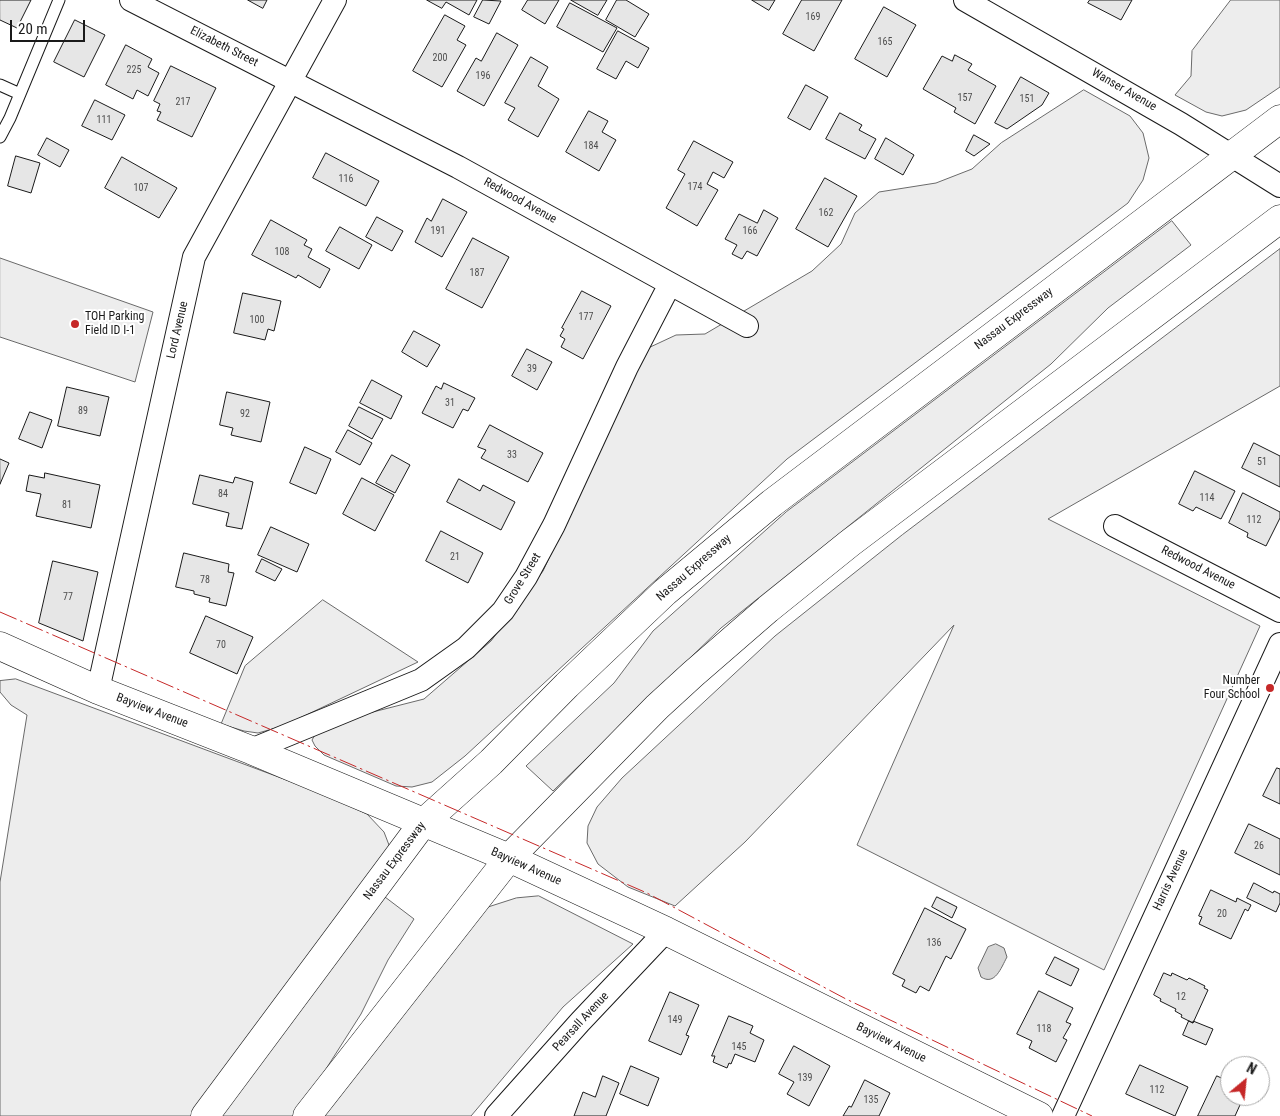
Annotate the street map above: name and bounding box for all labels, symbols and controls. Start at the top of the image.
scale bar [12,10,88,42]
house number: 169 [806,11,820,23]
text: 20 m [18,20,48,38]
street label: Elizabeth Street [188,24,260,70]
house number: 165 [878,36,892,48]
house number: 200 [433,52,447,64]
house number: 225 [127,64,141,76]
street label: Wanser Avenue [1089,66,1159,114]
house number: 196 [476,70,490,82]
house number: 157 [958,92,972,104]
house number: 151 [1020,93,1034,105]
house number: 217 [176,96,190,108]
house number: 111 [97,114,111,126]
house number: 184 [584,140,598,152]
house number: 116 [339,173,353,185]
street label: Redwood Avenue [481,175,559,227]
house number: 174 [688,181,702,193]
house number: 107 [134,182,148,194]
house number: 162 [819,207,833,219]
house number: 191 [431,225,445,237]
house number: 166 [743,225,757,237]
house number: 108 [275,246,289,258]
house number: 187 [470,267,484,279]
street label: Nassau Expressway [972,285,1056,353]
street label: Lord Avenue [164,300,192,360]
place label: TOH Parking Field ID I-1 [85,310,144,338]
house number: 177 [579,311,593,323]
house number: 100 [250,314,264,326]
marker: TOH Parking Field ID I-1 [69,318,81,330]
house number: 39 [527,363,537,375]
house number: 31 [445,397,455,409]
house number: 89 [78,405,88,417]
house number: 92 [240,408,250,420]
house number: 33 [507,449,517,461]
house number: 51 [1257,456,1267,468]
house number: 84 [218,488,228,500]
house number: 114 [1200,492,1214,504]
house number: 81 [62,499,72,511]
house number: 112 [1247,514,1261,526]
street label: Nassau Expressway [654,532,734,604]
street label: Redwood Avenue [1159,543,1237,593]
house number: 21 [450,551,460,563]
street label: Grove Street [501,551,545,607]
house number: 78 [200,574,210,586]
house number: 77 [63,591,73,603]
house number: 70 [216,639,226,651]
place label: Number Four School [1204,674,1260,702]
marker: Number Four School [1264,682,1276,694]
street label: Bayview Avenue [114,691,190,731]
street label: Nassau Expressway [361,819,429,903]
house number: 26 [1254,840,1264,852]
street label: Bayview Avenue [488,845,564,889]
street label: Harris Avenue [1151,847,1191,913]
house number: 20 [1217,908,1227,920]
house number: 136 [927,937,941,949]
street label: Pearsall Avenue [550,989,612,1055]
house number: 12 [1176,991,1186,1003]
house number: 149 [668,1014,682,1026]
street label: Bayview Avenue [854,1020,928,1066]
house number: 118 [1037,1023,1051,1035]
house number: 145 [732,1041,746,1053]
north arrow [1220,1056,1270,1106]
text: N [1244,1060,1259,1078]
house number: 139 [798,1072,812,1084]
house number: 112 [1150,1084,1164,1096]
house number: 135 [864,1094,878,1106]

